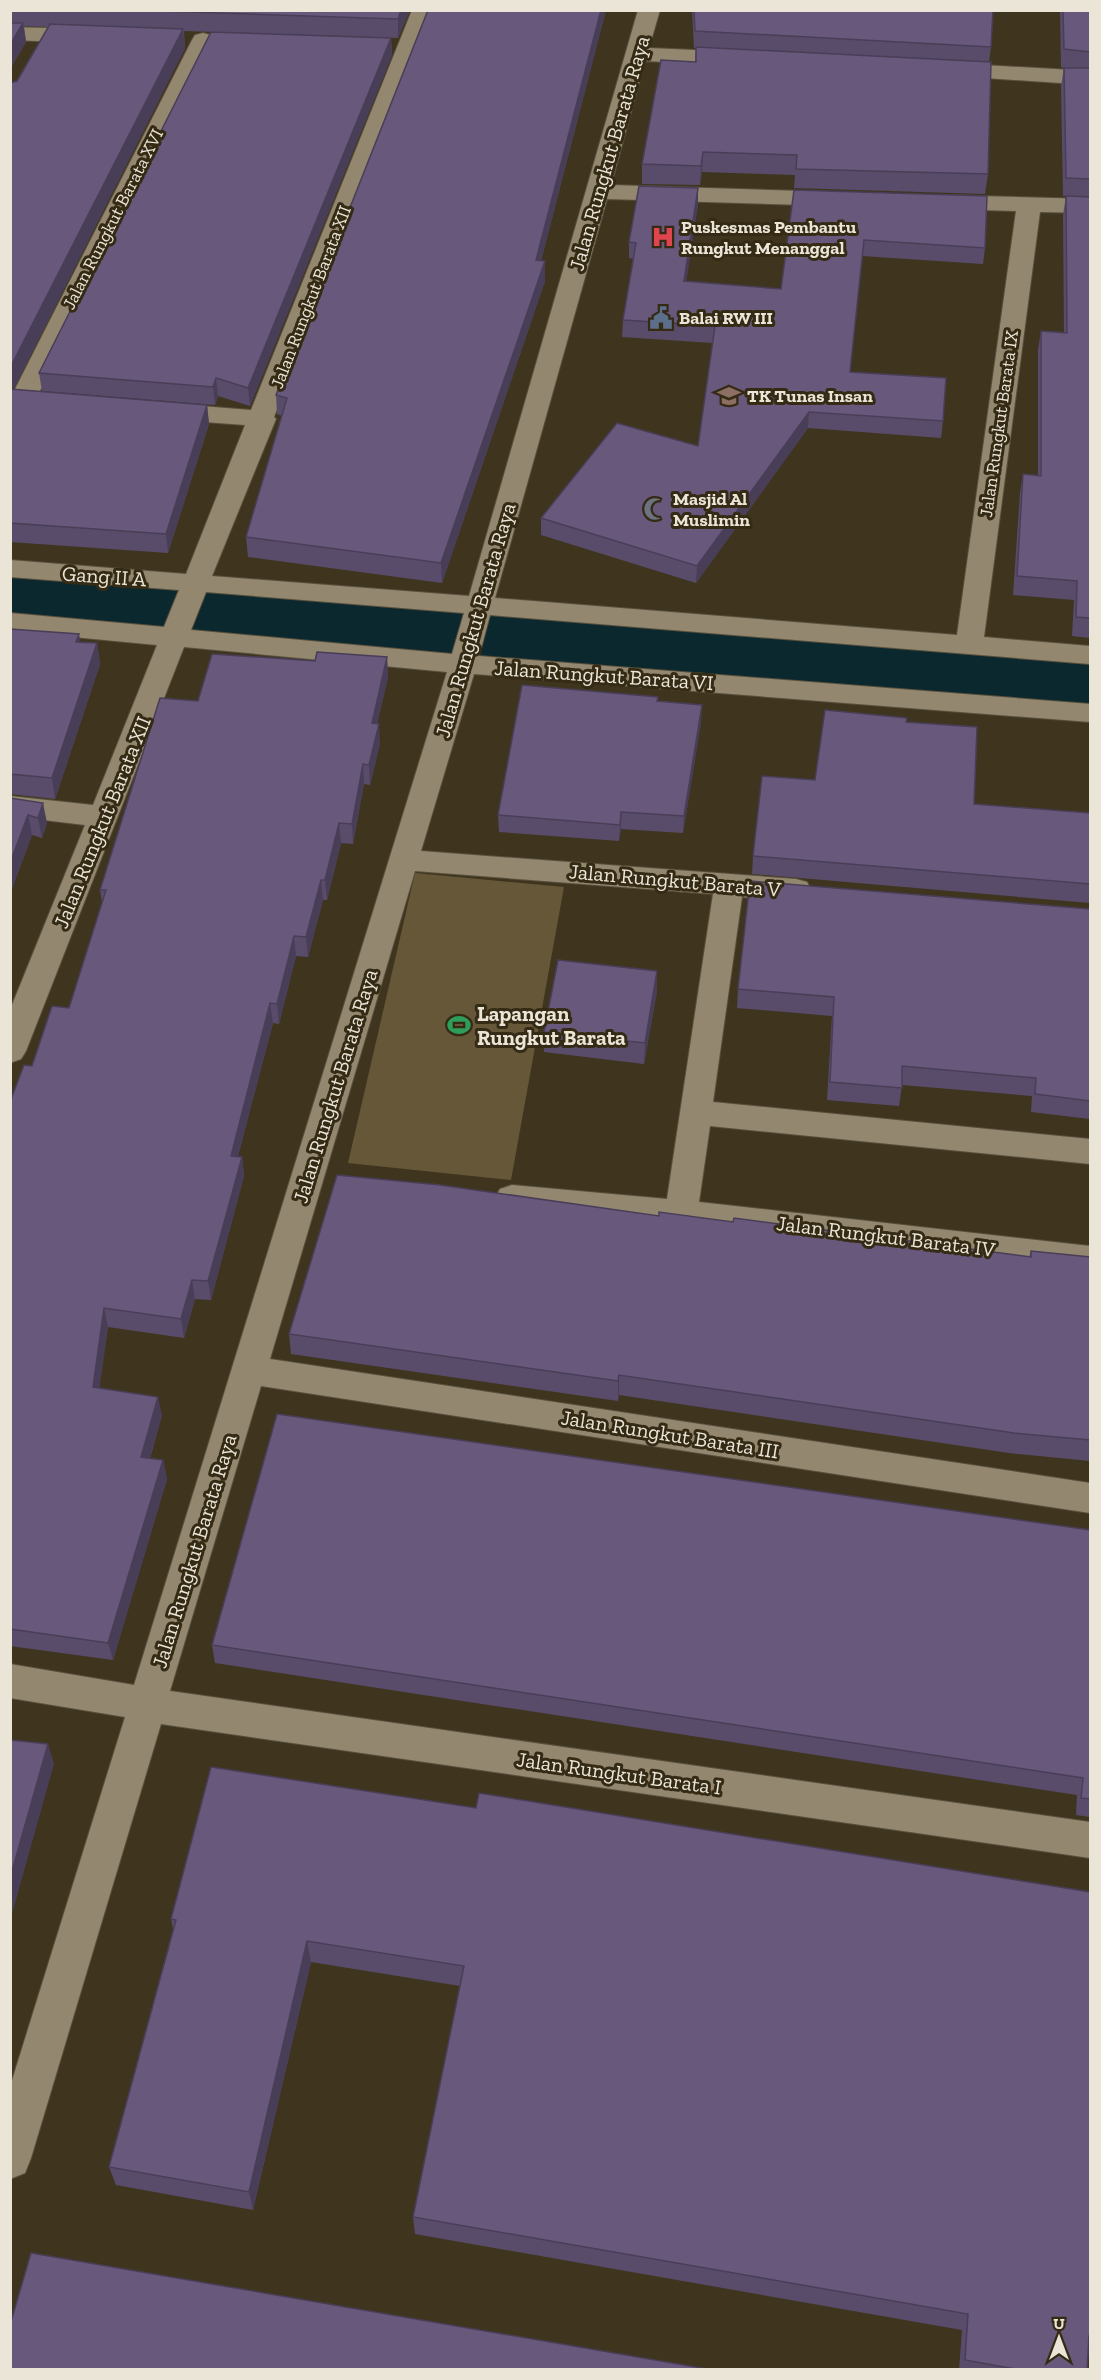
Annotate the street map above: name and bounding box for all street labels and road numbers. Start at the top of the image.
street label: Jalan Rungkut Barata Raya [563,33,655,273]
street label: Jalan Rungkut Barata XVI [58,125,168,313]
street label: Jalan Rungkut Barata XII [266,202,356,391]
street label: Jalan Rungkut Barata IX [975,329,1023,519]
street label: Jalan Rungkut Barata Raya [429,500,521,740]
street label: Gang II A [61,561,147,591]
street label: Jalan Rungkut Barata VI [494,655,714,695]
street label: Jalan Rungkut Barata XII [48,712,156,932]
street label: Jalan Rungkut Barata V [568,858,782,902]
street label: Jalan Rungkut Barata Raya [287,966,383,1206]
street label: Jalan Rungkut Barata IV [775,1210,997,1262]
street label: Jalan Rungkut Barata III [559,1404,781,1464]
street label: Jalan Rungkut Barata Raya [146,1431,242,1671]
street label: Jalan Rungkut Barata I [515,1746,723,1800]

